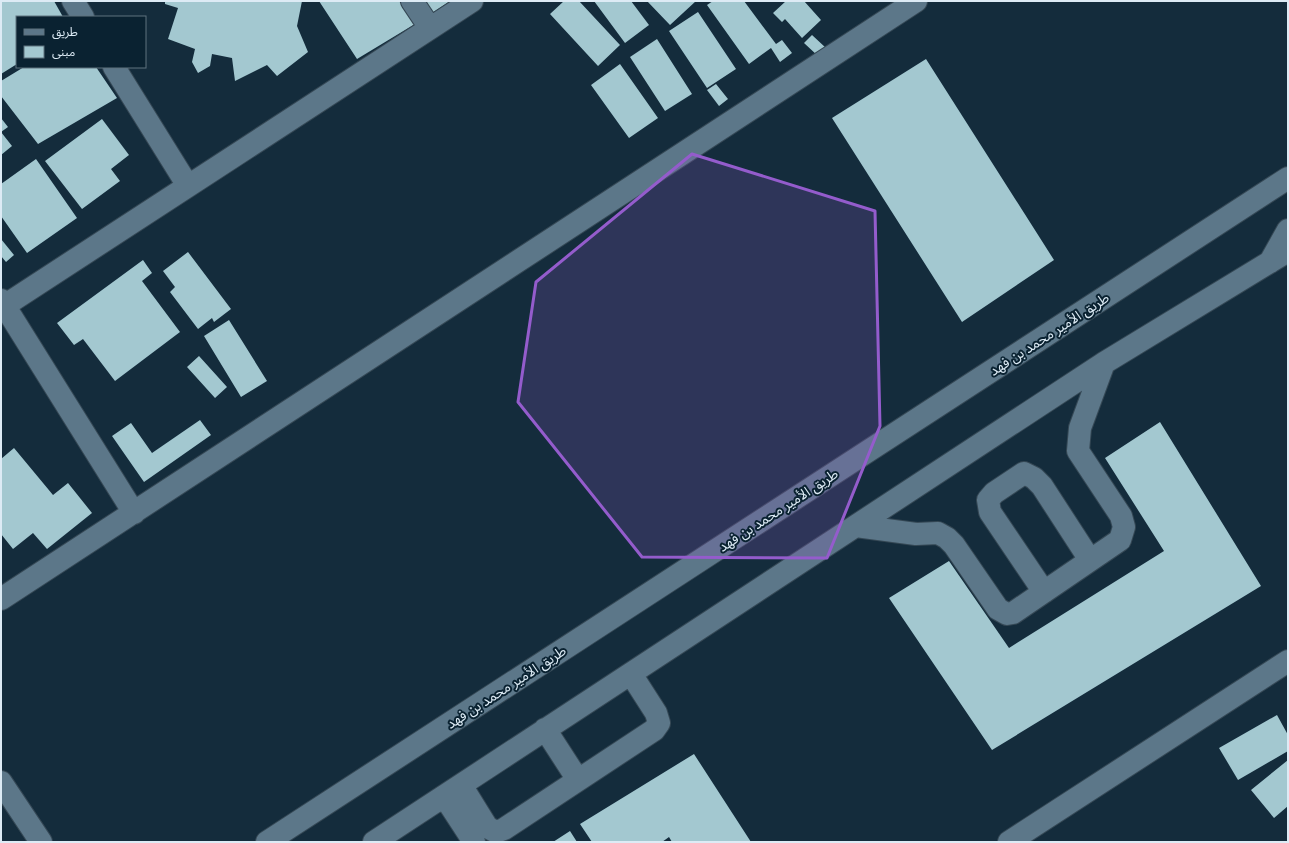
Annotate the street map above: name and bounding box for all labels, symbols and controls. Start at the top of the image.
legend [16,16,146,68]
text: طريق [52,24,78,40]
text: مبنى [52,44,75,59]
street label: طريق الأمير محمد بن فهد [986,288,1113,380]
street label: طريق الأمير محمد بن فهد [715,464,842,556]
street label: طريق الأمير محمد بن فهد [443,641,570,733]

